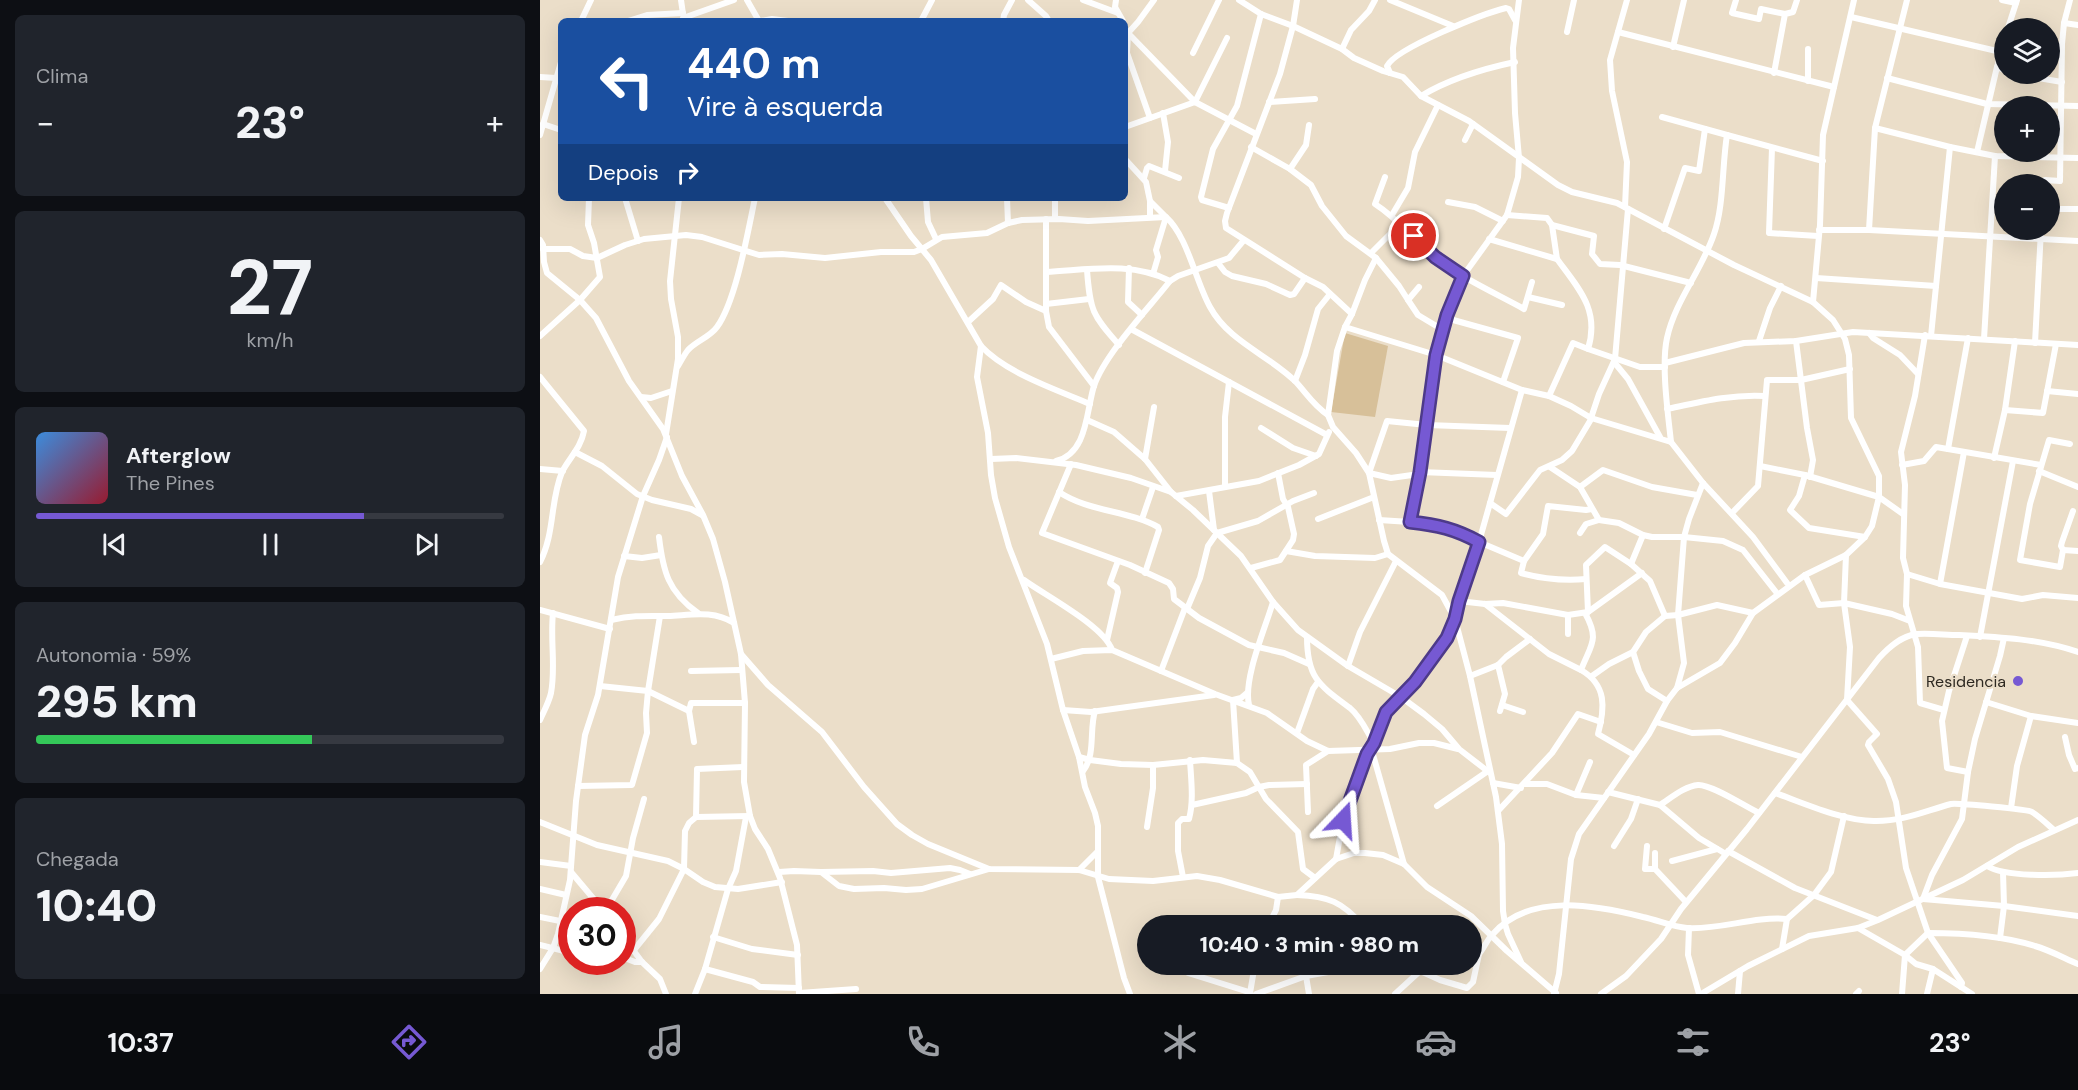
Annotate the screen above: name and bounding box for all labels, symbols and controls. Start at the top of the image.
map controls [1994,18,2060,240]
button: layers [1994,18,2060,84]
text: 440 m [687,36,821,91]
icon: left [588,42,666,120]
text: Clima [36,63,88,89]
text: Vire à esquerda [687,89,883,124]
text: 23° [235,93,305,152]
button: + [1994,96,2060,162]
text: − [36,101,54,144]
text: + [486,101,504,144]
icon: right [671,156,704,189]
text: Depois [588,158,659,187]
button: − [1994,174,2060,240]
pin [1388,210,1439,261]
icon: arrive [1397,219,1430,252]
text: 27 [227,237,313,338]
text: km/h [246,327,294,353]
text: Afterglow [126,441,231,470]
text: The Pines [126,470,215,496]
icon: previous [98,528,131,561]
icon: pause [254,528,287,561]
icon: next [410,528,443,561]
text: Autonomia · 59% [36,642,191,668]
place label: Residencia [1926,671,2006,692]
text: 295 km [36,672,198,731]
marker: Residencia [2011,674,2025,688]
position arrow [1311,788,1375,852]
text: Chegada [36,846,119,872]
text: 10:40 [36,876,157,935]
speed limit sign: 30 [558,897,636,975]
text: 10:40 · 3 min · 980 m [1200,930,1419,959]
icon: directions [388,1021,430,1063]
icon: music [645,1021,687,1063]
icon: phone [902,1021,944,1063]
icon: climate [1159,1021,1201,1063]
icon: car [1415,1021,1457,1063]
icon: filters [1672,1021,1714,1063]
text: 10:37 [107,1025,174,1060]
text: 23° [1929,1025,1971,1060]

